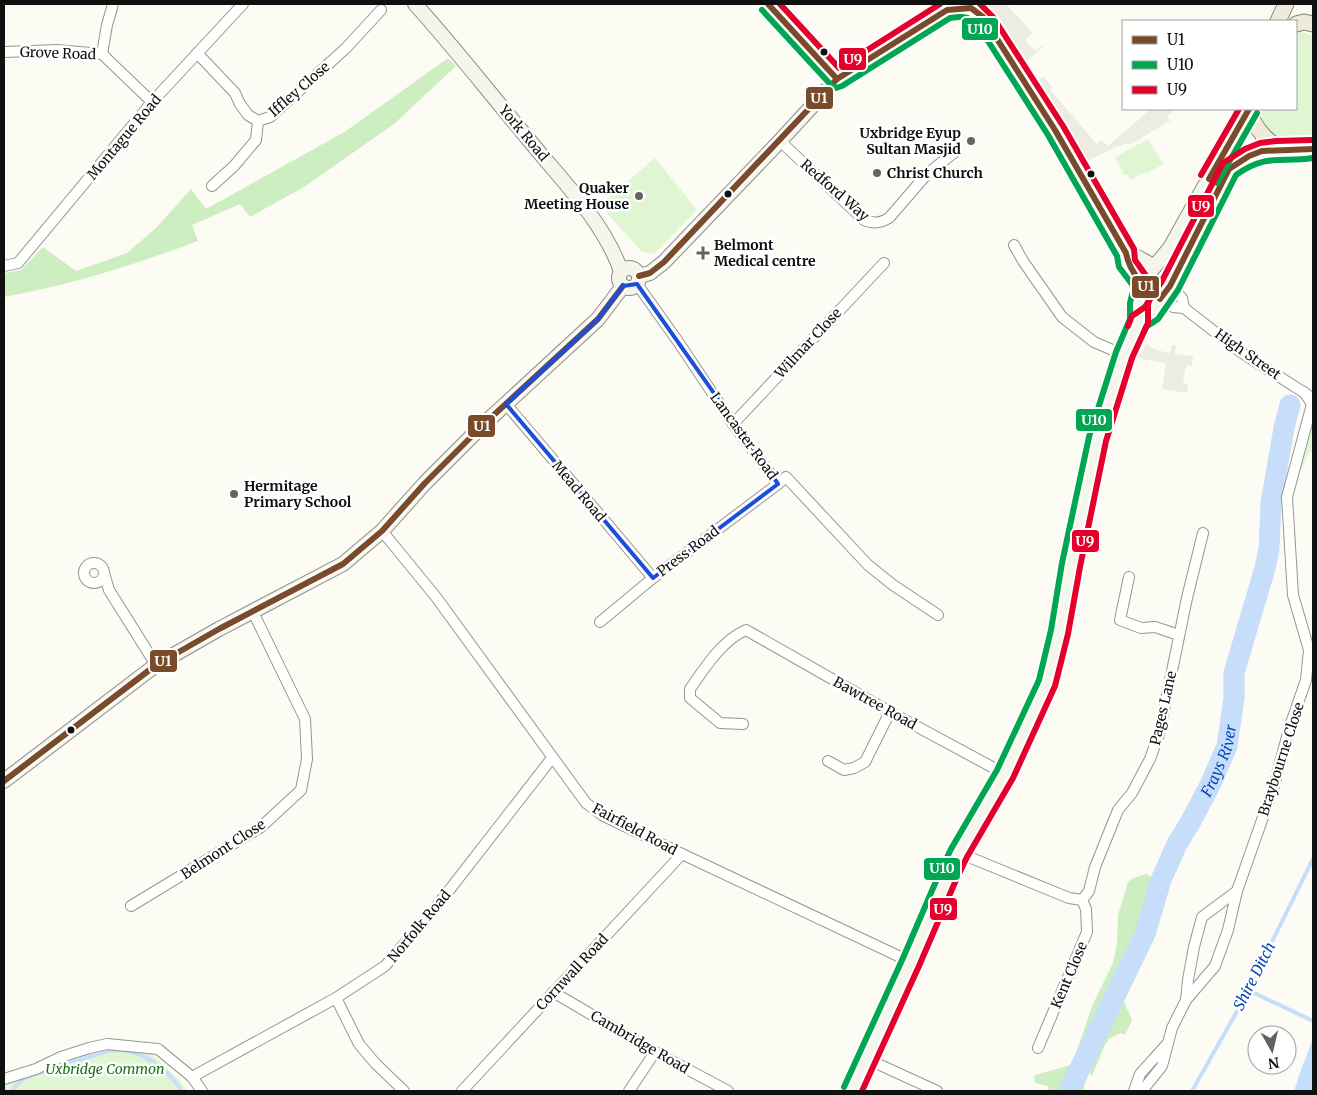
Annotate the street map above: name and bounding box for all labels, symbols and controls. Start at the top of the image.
line badge: U10 [961,17,999,41]
text: U10 [967,20,993,38]
legend [1122,20,1297,110]
text: U1 [1167,30,1185,49]
street label: Grove Road [20,43,97,63]
unlabelled marker [819,47,829,57]
line badge: U9 [838,47,867,71]
text: U9 [843,50,863,68]
text: U10 [1167,55,1194,74]
street label: Iffley Close [265,58,333,120]
text: U9 [1167,80,1187,99]
line badge: U1 [805,86,834,110]
text: U1 [811,89,828,107]
street label: Montague Road [83,90,165,183]
street label: York Road [495,100,553,165]
place label: Uxbridge Eyup Sultan Masjid [860,124,961,158]
marker: Uxbridge Eyup Sultan Masjid [965,135,977,147]
street label: Redford Way [797,155,874,225]
place label: Christ Church [887,164,983,182]
marker: Christ Church [871,167,883,179]
unlabelled marker [1086,169,1096,179]
place label: Quaker Meeting House [524,179,629,213]
unlabelled marker [723,189,733,199]
marker: Quaker Meeting House [633,190,645,202]
line badge: U9 [1187,194,1215,218]
text: U9 [1191,197,1211,215]
place label: Belmont Medical centre [714,236,816,270]
marker: Belmont Medical centre [696,246,710,260]
line badge: U1 [1131,275,1160,299]
text: U1 [1138,277,1155,295]
street label: Wilmar Close [770,304,845,383]
street label: High Street [1212,325,1285,384]
street label: Lancaster Road [706,389,782,484]
line badge: U10 [1075,408,1113,432]
text: U10 [1081,411,1107,429]
line badge: U1 [467,414,496,438]
text: U1 [474,417,491,435]
street label: Mead Road [548,457,610,526]
place label: Hermitage Primary School [244,477,352,511]
marker: Hermitage Primary School [228,488,240,500]
street label: Press Road [653,521,723,580]
line badge: U9 [1071,529,1100,553]
text: U9 [1075,532,1095,550]
line badge: U1 [149,649,178,673]
text: U1 [155,652,172,670]
street label: Pages Lane [1146,669,1180,747]
street label: Bawtree Road [830,673,921,734]
street label: Braybourne Close [1254,700,1308,818]
water label: Frays River [1196,722,1240,801]
unlabelled marker [66,725,76,735]
street label: Fairfield Road [589,799,681,859]
street label: Belmont Close [177,815,269,883]
line badge: U10 [923,857,961,881]
text: U10 [929,859,955,877]
street label: Norfolk Road [384,886,455,966]
line badge: U9 [929,897,958,921]
text: U9 [933,900,953,918]
street label: Cornwall Road [532,930,612,1014]
street label: Kent Close [1047,939,1091,1011]
water label: Shire Ditch [1229,939,1279,1013]
street label: Cambridge Road [587,1006,693,1078]
north arrow [1247,1025,1297,1075]
text: N [1267,1053,1281,1073]
park label: Uxbridge Common [46,1060,164,1078]

